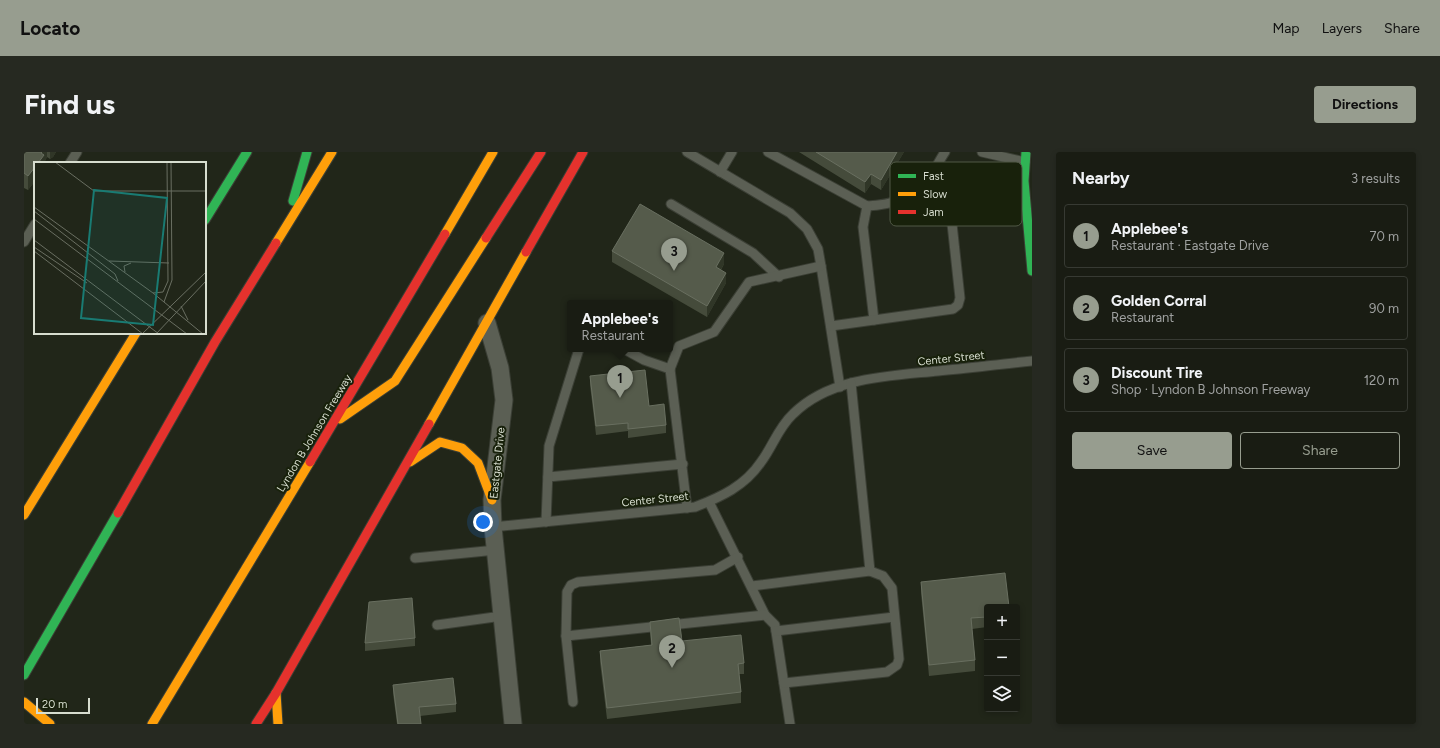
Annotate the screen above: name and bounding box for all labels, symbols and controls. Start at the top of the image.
text: Locato [20,17,80,40]
text: Map [1272,20,1300,37]
text: Layers [1322,20,1362,37]
text: Share [1384,20,1420,37]
button: Directions [1314,86,1416,123]
text: Find us [24,87,115,121]
inset map [34,162,206,334]
legend [890,162,1022,226]
text: Nearby [1072,168,1130,188]
text: Fast [923,170,944,183]
text: 3 results [1351,171,1400,186]
text: Slow [923,188,947,201]
text: Jam [923,206,944,219]
text: Applebee's [1111,220,1188,238]
text: 1 [1083,229,1089,244]
text: 70 m [1369,229,1399,244]
pin: 3 [661,238,687,271]
text: Restaurant · Eastgate Drive [1111,238,1269,253]
text: Golden Corral [1111,292,1207,310]
popup [567,300,673,352]
text: 2 [1082,301,1090,316]
text: 90 m [1369,301,1399,316]
text: Applebee's [582,310,658,328]
text: Restaurant [1111,310,1174,325]
text: Restaurant [582,328,645,343]
street label: Center Street [917,349,985,368]
text: Discount Tire [1111,364,1203,382]
pin: 1 [607,365,633,398]
street label: Lyndon B Johnson Freeway [274,372,355,494]
text: 3 [1082,373,1090,388]
text: 120 m [1364,373,1399,388]
text: Shop · Lyndon B Johnson Freeway [1111,382,1310,397]
street label: Eastgate Drive [487,427,508,499]
button: Save [1072,432,1232,469]
button: Share [1240,432,1400,469]
street label: Center Street [621,490,689,509]
your location [473,512,493,532]
map controls [984,604,1020,712]
button: + [984,604,1020,640]
pin: 2 [659,635,685,668]
button: − [984,640,1020,676]
button: layers [984,676,1020,712]
scale bar [36,696,90,715]
text: 20 m [42,698,67,711]

